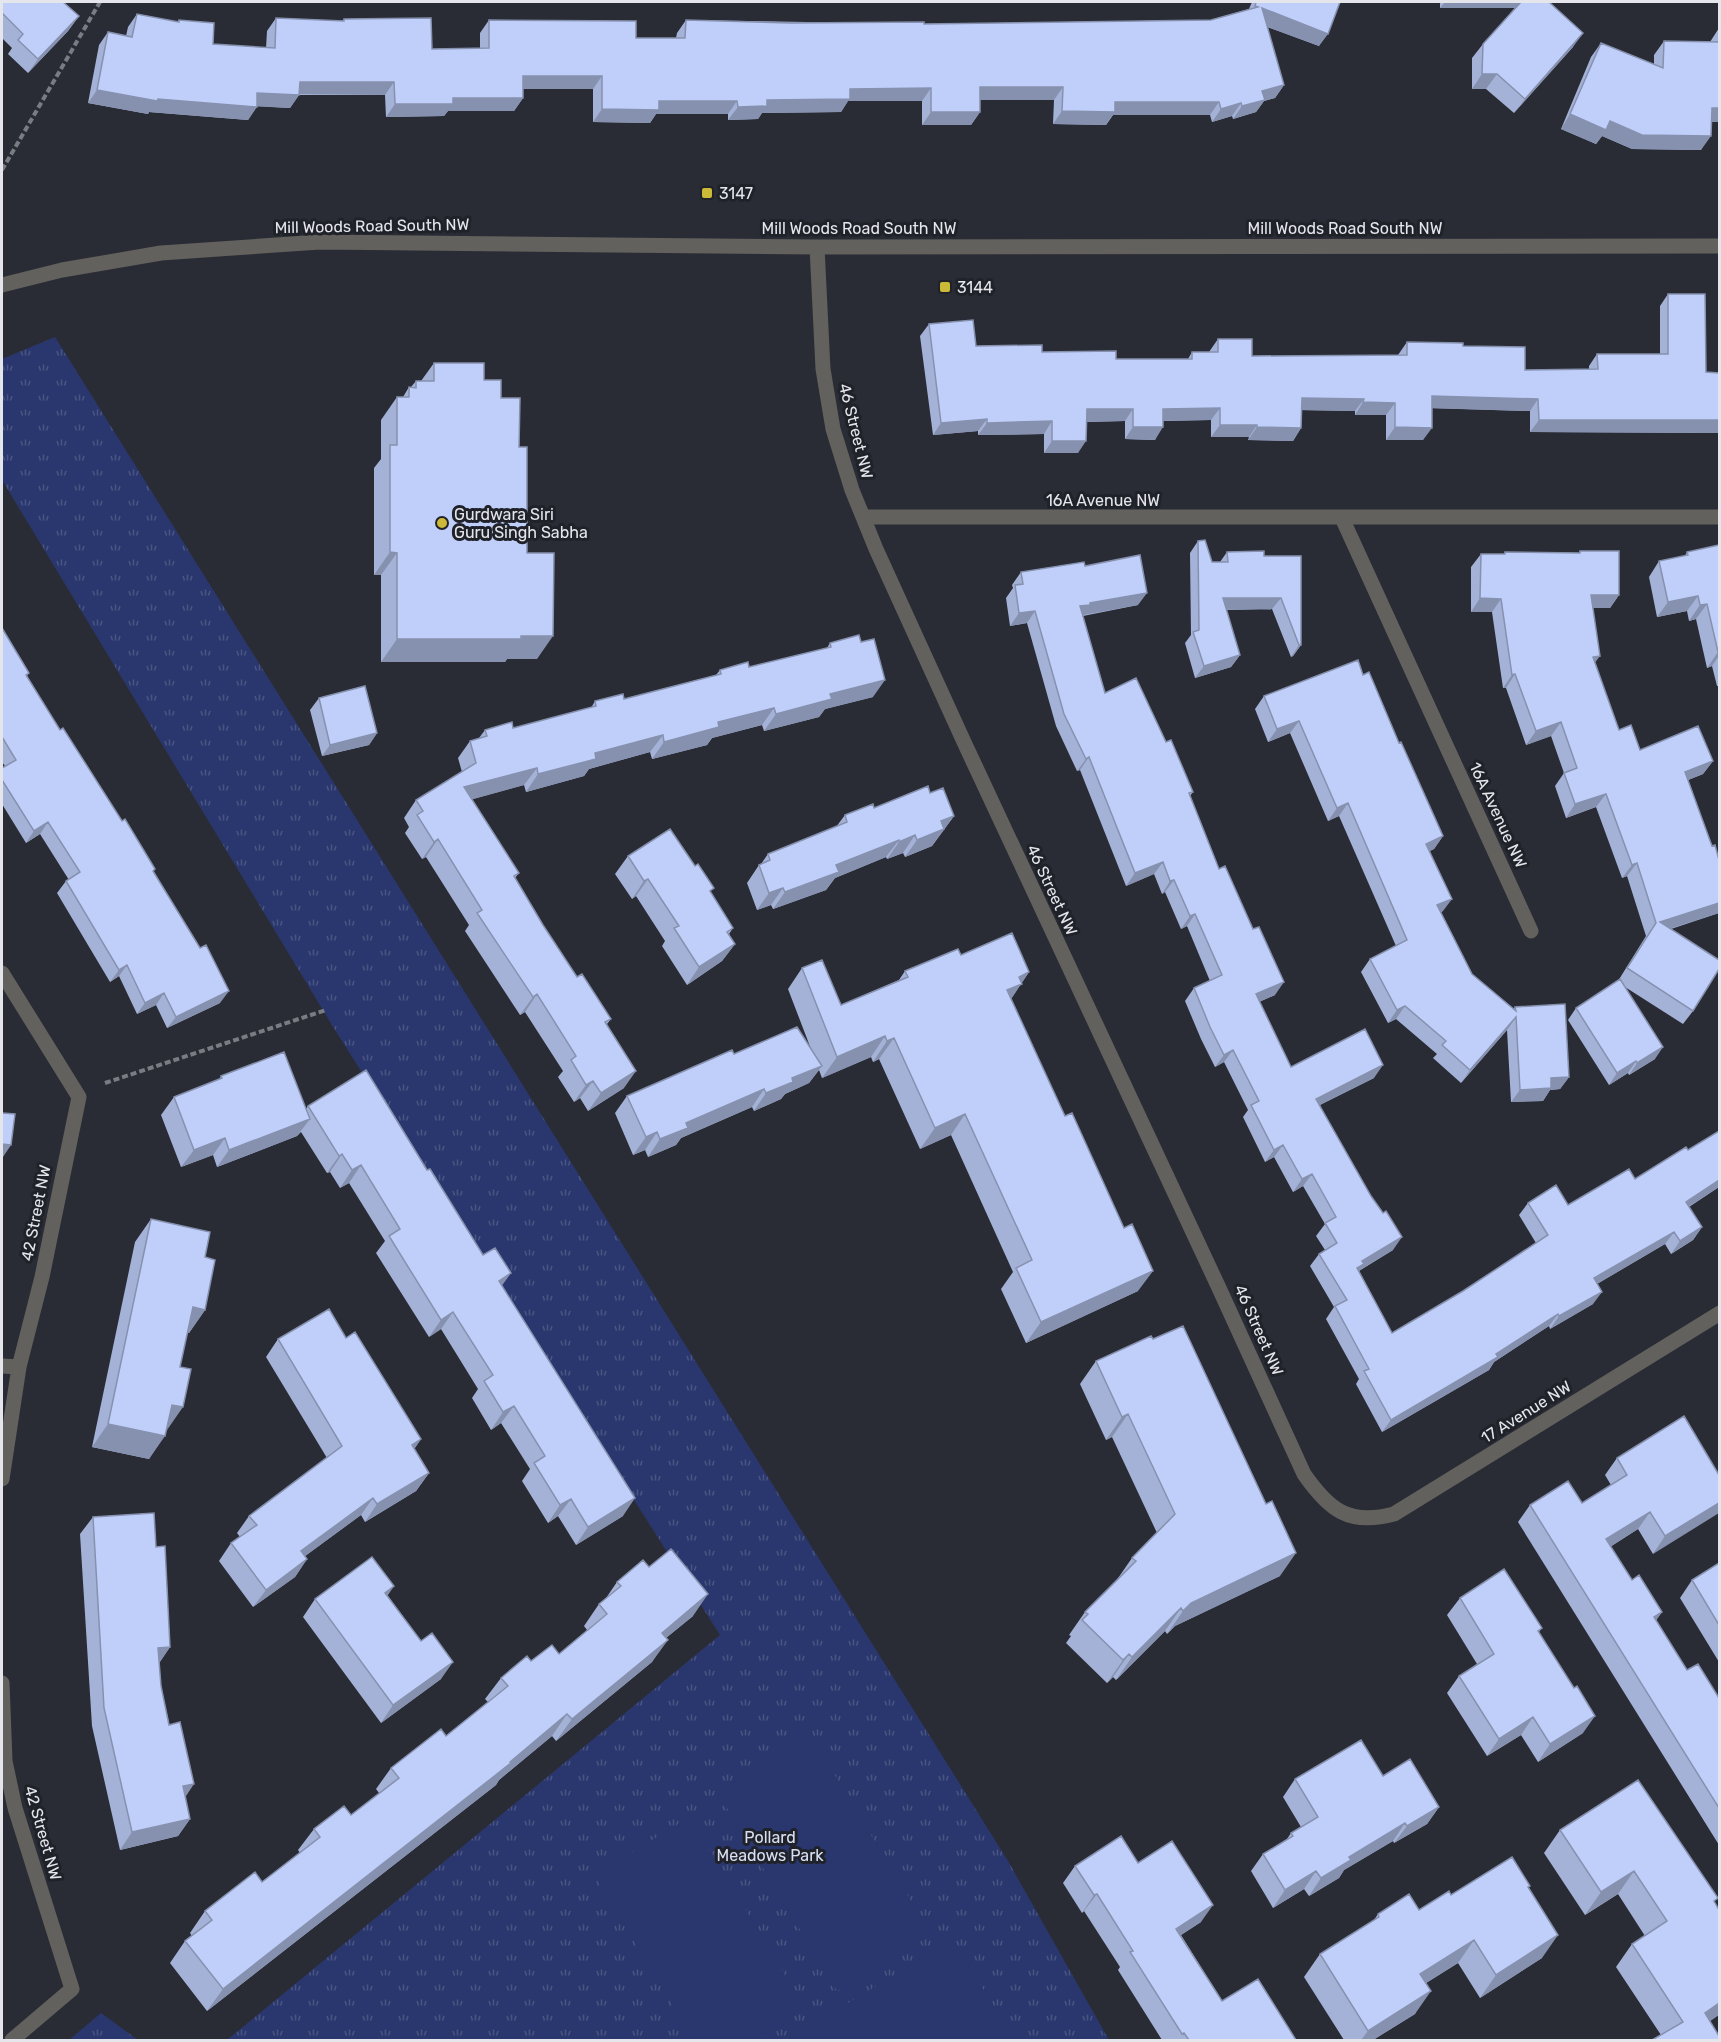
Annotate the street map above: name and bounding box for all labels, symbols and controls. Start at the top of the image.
place label: 3147 [719,184,753,203]
marker: 3147 [700,186,714,200]
street label: Mill Woods Road South NW [274,215,470,237]
street label: Mill Woods Road South NW [762,219,957,238]
street label: Mill Woods Road South NW [1248,219,1443,238]
place label: 3144 [957,278,993,297]
marker: 3144 [938,280,952,294]
street label: 46 Street NW [835,381,877,481]
street label: 16A Avenue NW [1046,491,1160,510]
place label: Gurdwara Siri Guru Singh Sabha [454,505,588,542]
marker: Gurdwara Siri Guru Singh Sabha [435,516,449,530]
street label: 16A Avenue NW [1465,759,1531,871]
street label: 46 Street NW [1023,842,1081,938]
street label: 42 Street NW [17,1163,55,1263]
street label: 46 Street NW [1230,1282,1288,1379]
street label: 17 Avenue NW [1478,1377,1575,1447]
street label: 42 Street NW [20,1784,66,1883]
park label: Pollard Meadows Park [717,1828,824,1865]

